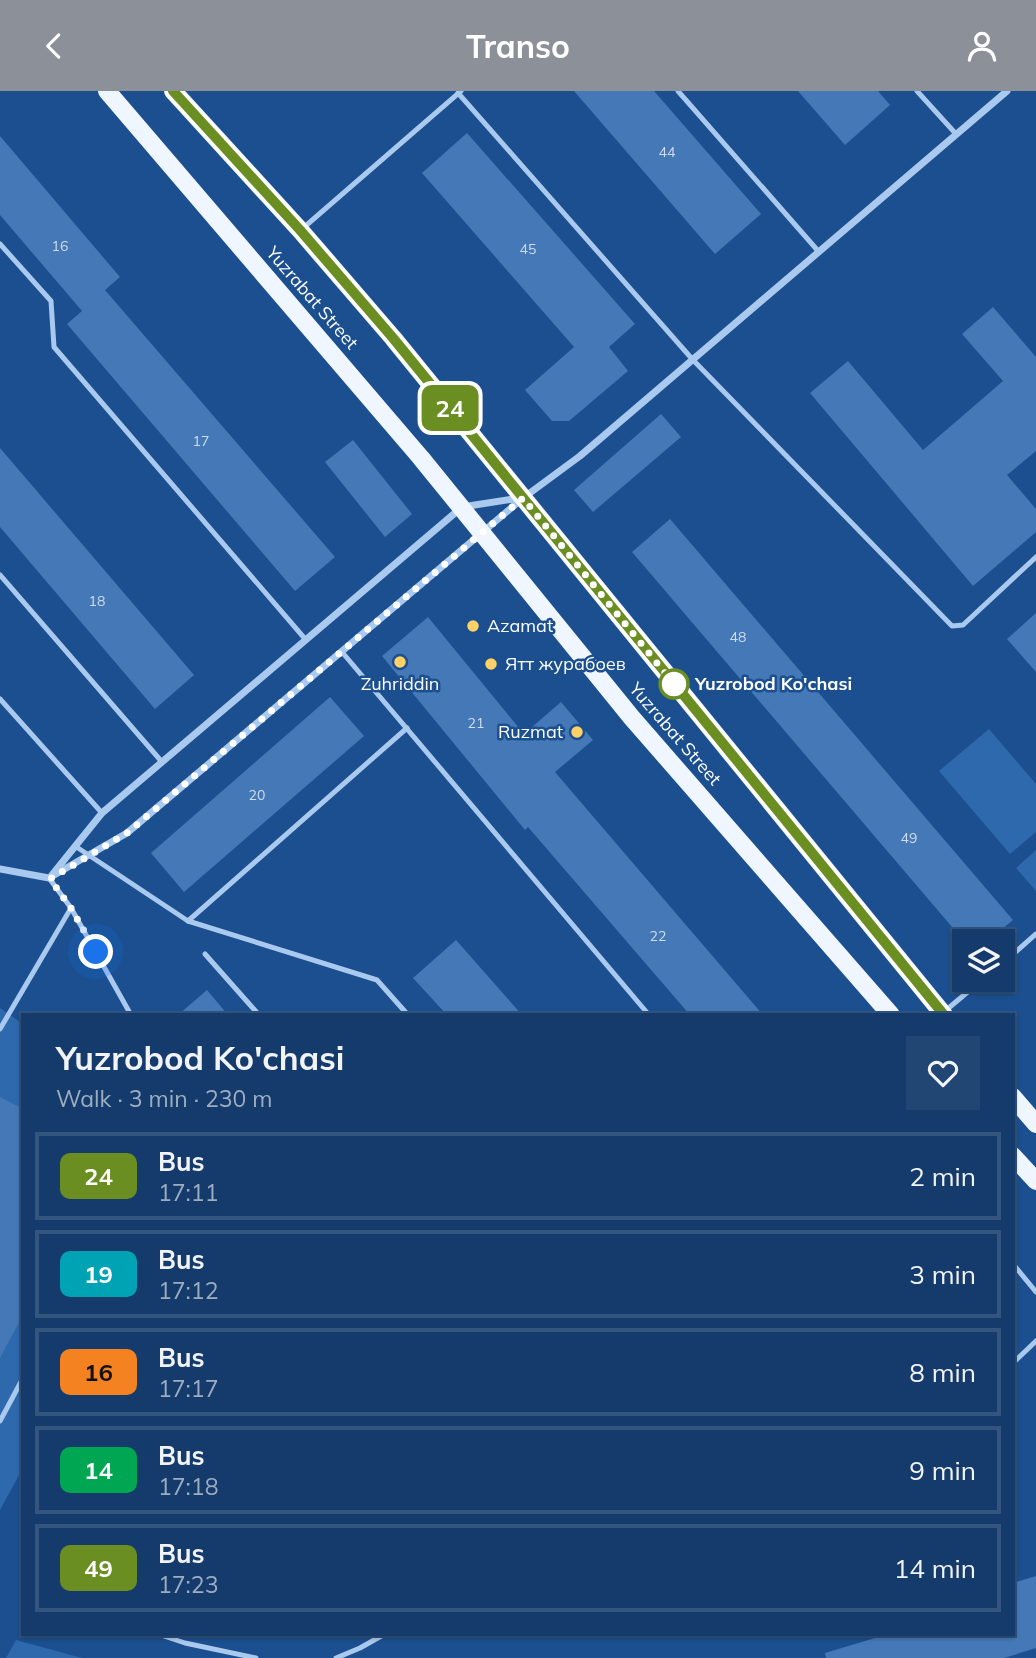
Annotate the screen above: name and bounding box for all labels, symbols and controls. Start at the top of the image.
text: Transo [466,26,570,66]
icon: back [35,27,73,65]
icon: person [963,27,1001,65]
house number: 44 [659,143,676,161]
house number: 16 [52,237,68,255]
house number: 45 [520,240,536,258]
street label: Yuzrabat Street [261,241,363,354]
line badge: 24 [419,385,482,431]
text: 24 [436,393,464,423]
house number: 17 [193,432,209,450]
house number: 18 [89,592,105,610]
place label: Azamat [487,614,553,637]
marker: Azamat [465,618,481,634]
house number: 48 [730,628,746,646]
place label: Ятт журабоев [505,652,626,675]
marker: Zuhriddin [392,654,408,670]
marker: Ятт журабоев [483,656,499,672]
marker: Yuzrobod Ko'chasi [659,669,689,699]
place label: Zuhriddin [361,672,439,695]
place label: Yuzrobod Ko'chasi [694,672,852,695]
street label: Yuzrabat Street [624,677,726,790]
house number: 21 [468,714,484,732]
place label: Ruzmat [498,720,563,743]
marker: Ruzmat [569,724,585,740]
house number: 20 [249,786,265,804]
house number: 49 [901,829,917,847]
house number: 22 [650,927,666,945]
map controls [952,929,1015,992]
button: layers [952,929,1015,992]
your location [78,934,113,969]
button: heart [906,1036,980,1110]
text: Yuzrobod Ko'chasi [56,1037,344,1078]
text: Walk · 3 min · 230 m [56,1084,273,1113]
text: Bus [158,1145,204,1178]
text: 2 min [909,1160,976,1193]
text: 24 [84,1161,113,1191]
text: 17:11 [158,1178,218,1207]
text: Bus [158,1243,204,1276]
text: 3 min [909,1258,976,1291]
text: 19 [84,1259,113,1289]
text: 17:12 [158,1276,218,1305]
text: Bus [158,1341,204,1374]
text: 8 min [909,1356,976,1389]
text: 16 [84,1357,113,1387]
text: 17:17 [158,1374,218,1403]
text: Bus [158,1439,204,1472]
text: 9 min [909,1454,976,1487]
text: 14 [84,1455,113,1485]
text: 17:18 [158,1472,218,1501]
text: Bus [158,1537,204,1570]
text: 14 min [894,1552,976,1585]
text: 49 [84,1553,113,1583]
text: 17:23 [158,1570,218,1599]

